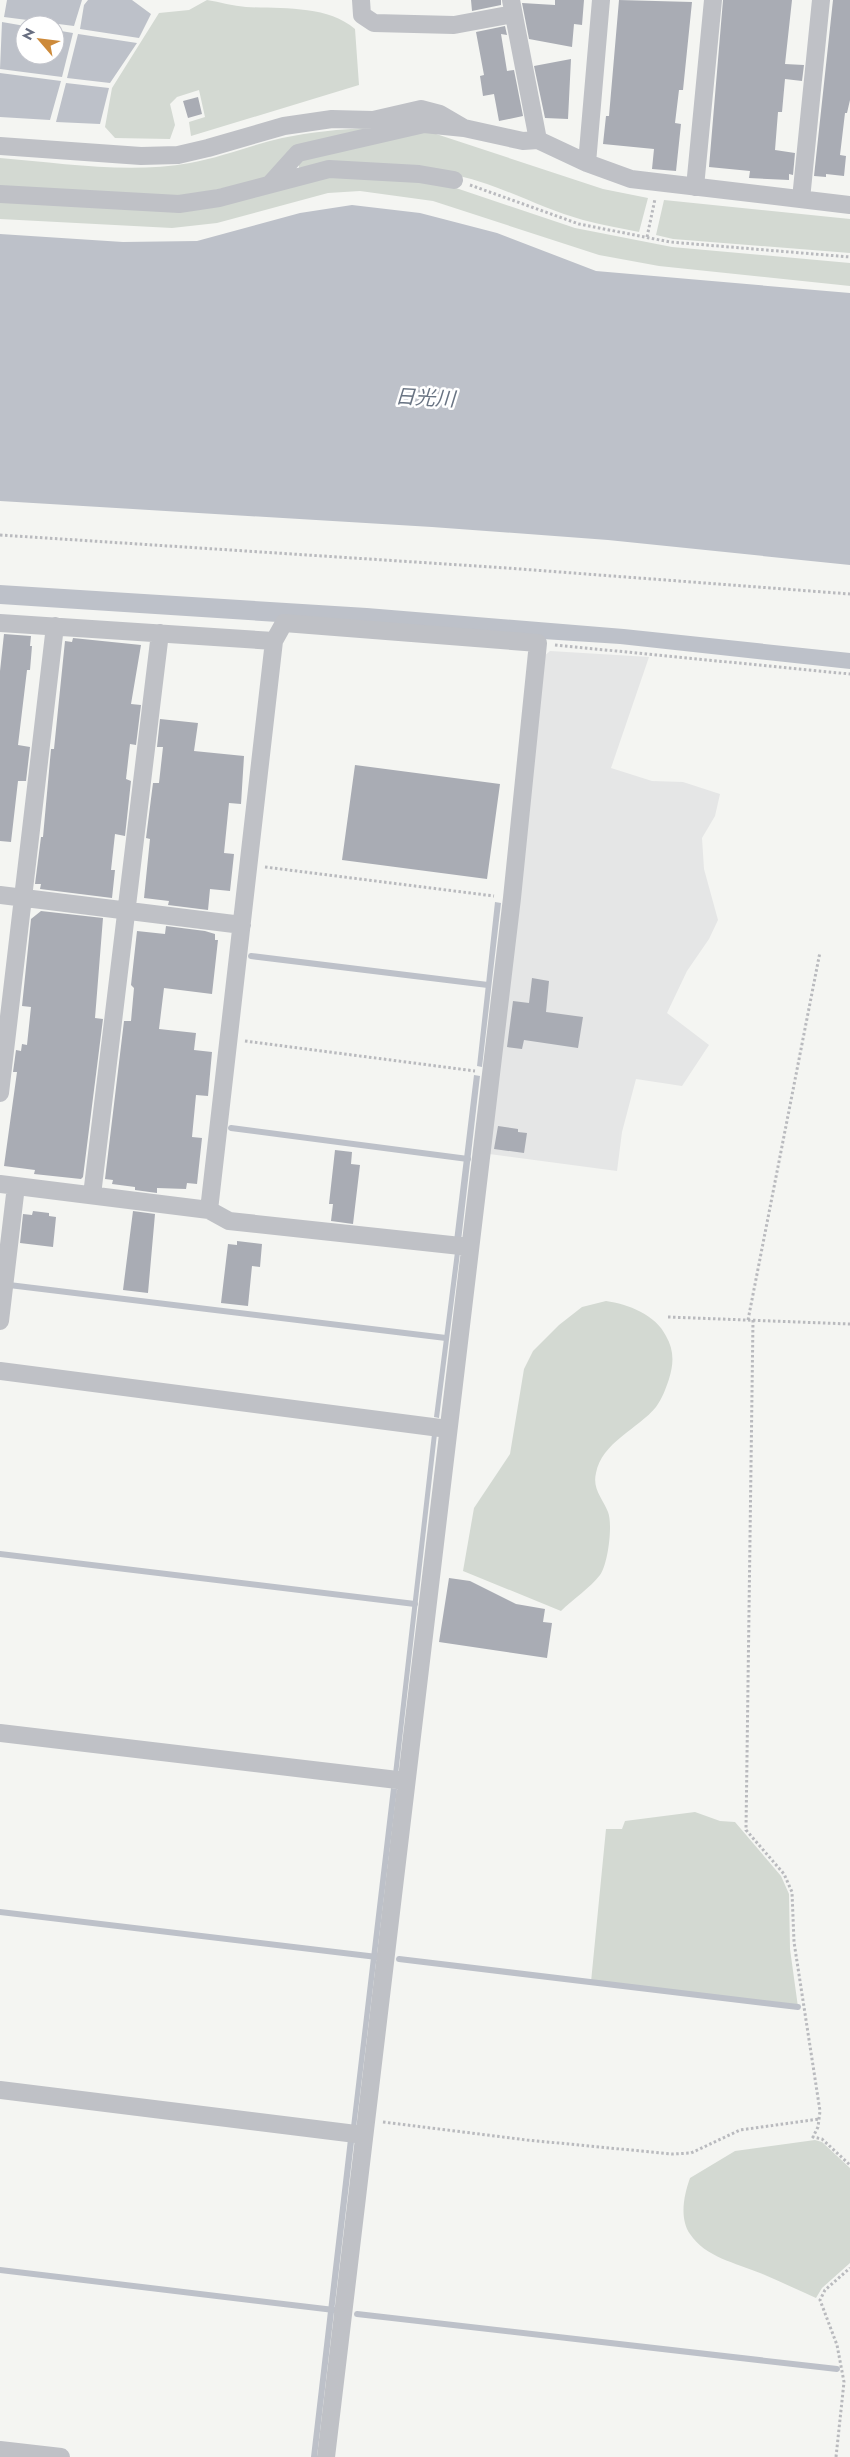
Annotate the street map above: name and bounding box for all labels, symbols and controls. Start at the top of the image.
north arrow [15,15,65,65]
text: N [17,24,40,44]
water label: 日光川 [394,382,458,414]

